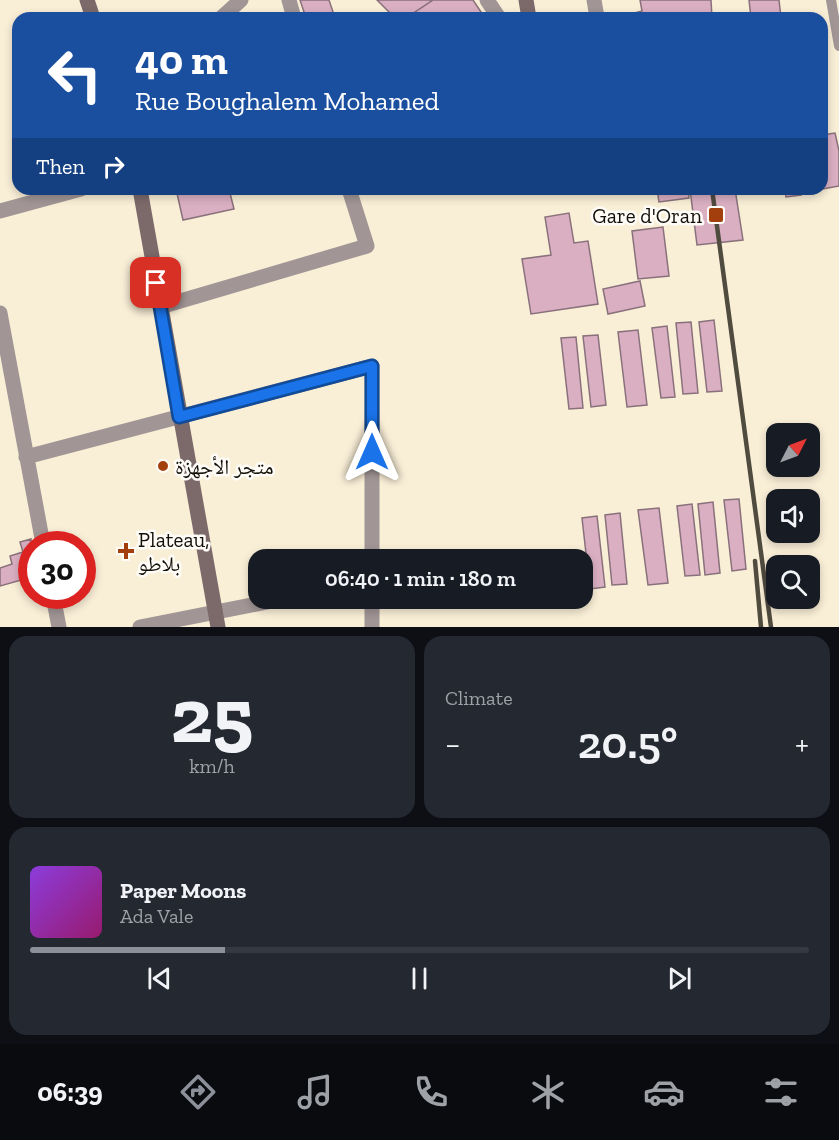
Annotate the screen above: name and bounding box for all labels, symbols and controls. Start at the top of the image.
text: 40 m [135,34,228,85]
icon: left [36,36,114,114]
text: Rue Boughalem Mohamed [135,85,439,117]
icon: right [97,150,130,183]
text: Then [36,153,85,180]
place label: Gare d'Oran [592,203,702,228]
marker: Gare d'Oran [707,206,725,224]
pin [130,257,181,308]
icon: arrive [139,266,172,299]
position arrow [340,420,404,484]
north arrow [766,423,820,477]
map controls [766,423,820,609]
place label: متجر الأجهزة [175,454,274,479]
marker: متجر الأجهزة [156,459,170,473]
button: sound [766,489,820,543]
place label: Plateau, بلاطو [138,527,210,576]
speed limit sign: 30 [18,531,96,609]
marker: Plateau, بلاطو [119,544,133,558]
button: search [766,555,820,609]
text: 06:40 · 1 min · 180 m [325,565,516,592]
text: 25 [171,668,253,762]
text: Climate [445,686,513,710]
text: 20.5° [578,716,678,770]
text: − [445,724,460,763]
text: + [795,724,809,763]
text: km/h [189,754,235,778]
text: Paper Moons [120,877,246,904]
text: Ada Vale [120,904,193,928]
icon: previous [143,962,176,995]
icon: pause [403,962,436,995]
icon: next [663,962,696,995]
icon: directions [177,1071,219,1113]
icon: music [294,1071,336,1113]
icon: phone [410,1071,452,1113]
icon: climate [527,1071,569,1113]
icon: car [643,1071,685,1113]
icon: filters [760,1071,802,1113]
text: 06:39 [37,1076,103,1108]

